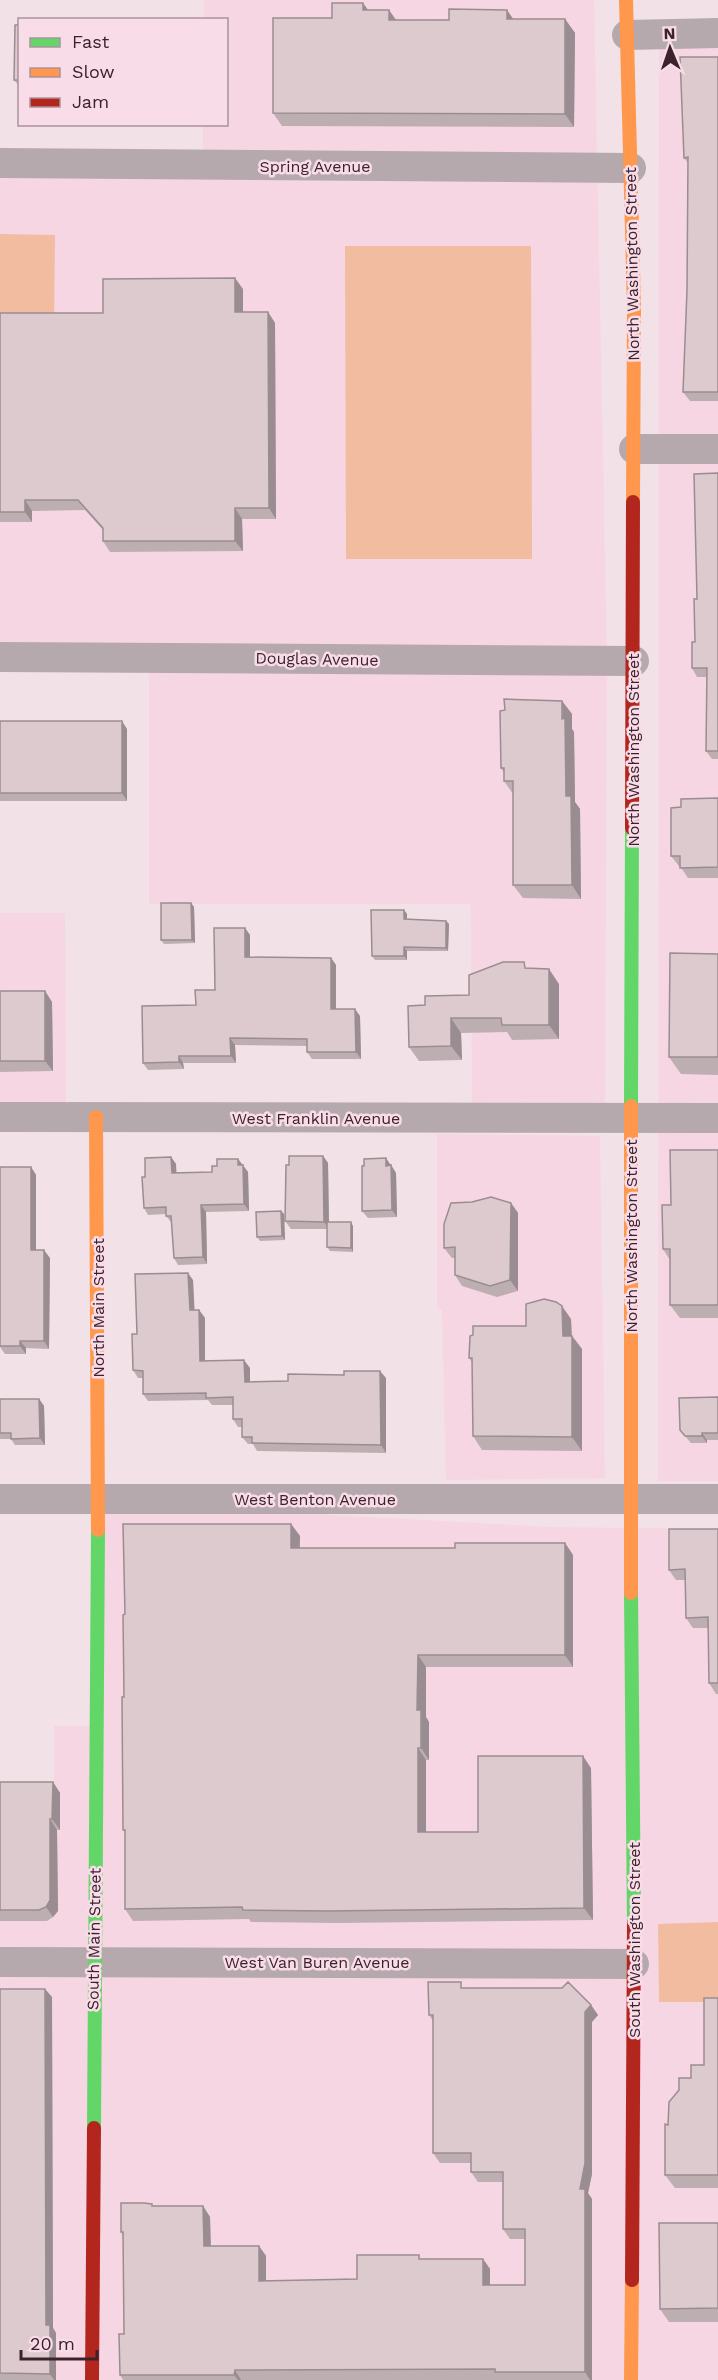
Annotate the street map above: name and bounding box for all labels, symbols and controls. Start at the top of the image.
legend [18,18,228,126]
north arrow [640,18,700,78]
text: N [663,24,676,43]
text: Fast [72,31,110,52]
text: Slow [72,61,115,82]
text: Jam [72,91,109,112]
street label: Spring Avenue [260,157,370,176]
street label: North Washington Street [621,167,643,361]
street label: Douglas Avenue [255,648,379,670]
street label: North Washington Street [624,653,643,847]
street label: West Franklin Avenue [232,1109,400,1128]
street label: North Washington Street [622,1139,641,1333]
street label: North Main Street [89,1238,108,1378]
street label: West Benton Avenue [234,1490,396,1509]
street label: South Washington Street [625,1842,644,2038]
street label: South Main Street [83,1867,105,2010]
street label: West Van Buren Avenue [224,1953,410,1972]
scale bar [21,2323,98,2361]
text: 20 m [30,2333,75,2354]

